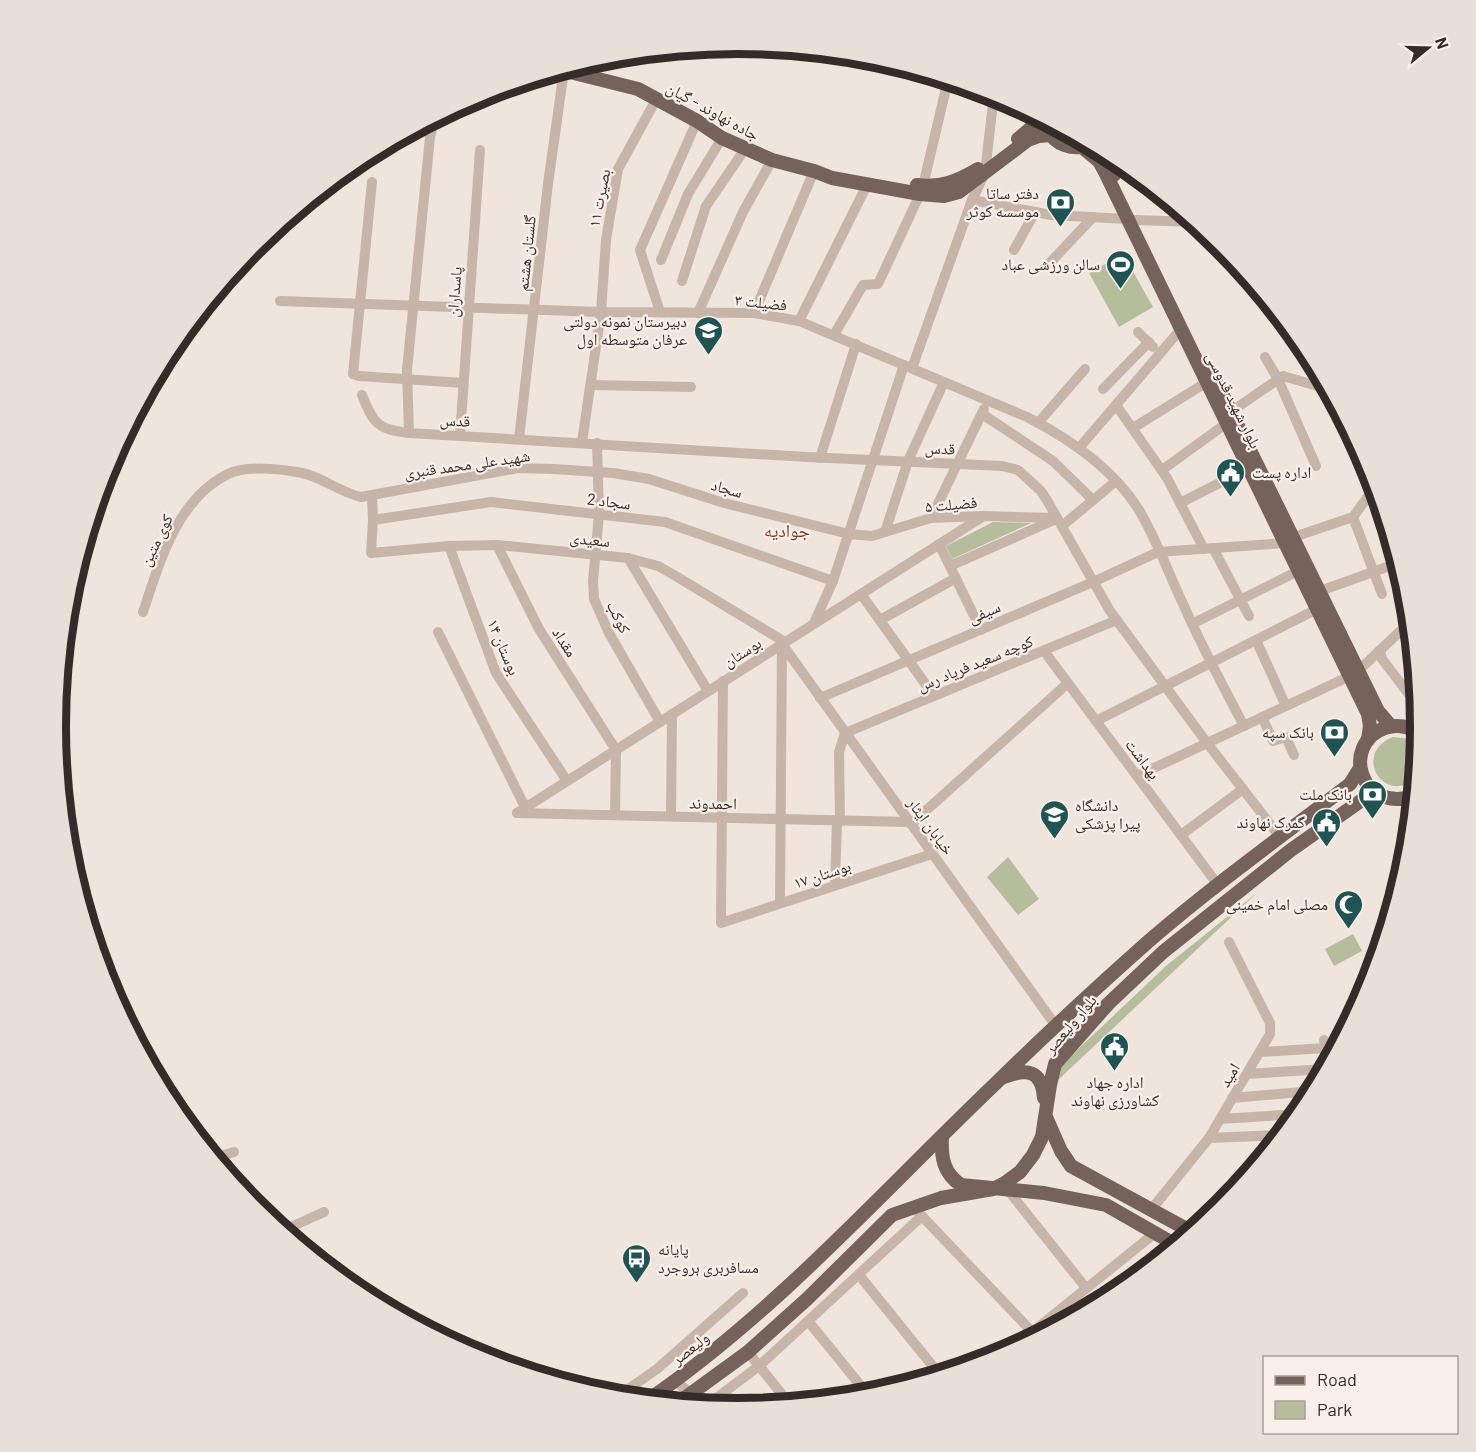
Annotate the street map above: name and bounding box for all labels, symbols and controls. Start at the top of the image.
north arrow [1398,18,1458,78]
text: N [1432,35,1453,51]
street label: جاده نهاوند - گیان [663,77,763,146]
street label: بصیرت ۱۱ [584,167,614,229]
place label: دفتر ساتا موسسه کوثر [966,183,1039,221]
bank icon: دفتر ساتا موسسه کوثر [1044,186,1076,228]
street label: گلستان هشتم [512,214,541,292]
sports icon: سالن ورزشی عباد [1105,248,1137,290]
place label: سالن ورزشی عباد [1001,254,1100,275]
street label: پاسداران [442,266,467,318]
street label: فضیلت ۳ [734,289,788,314]
place label: دبیرستان نمونه دولتی عرفان متوسطه اول [563,311,687,350]
school or university icon: دبیرستان نمونه دولتی عرفان متوسطه اول [692,314,724,356]
street label: بلوار شهید قدوسی [1201,348,1266,452]
street label: قدس [439,409,471,432]
street label: قدس [924,437,956,460]
street label: شهید علی محمد قنبری [403,445,531,484]
public building icon: اداره پست [1215,456,1247,498]
place label: اداره پست [1252,462,1311,482]
street label: سجاد [709,474,745,501]
street label: سجاد 2 [586,488,632,513]
street label: فضیلت ۵ [924,492,978,516]
street label: کوی متین [135,510,178,570]
district label: جوادیه [764,519,810,541]
street label: سعیدی [569,527,611,552]
street label: سیفی [965,596,1004,629]
street label: کوکب [603,597,636,637]
street label: بوستان ۱۴ [482,616,525,679]
street label: مقداد [549,623,582,660]
street label: کوچه سعید فریاد رس [914,630,1037,696]
street label: بوستان [719,632,765,672]
bank icon: بانک سپه [1319,716,1351,758]
place label: بانک سپه [1262,722,1314,742]
street label: بهداشت [1121,735,1165,783]
bank icon: بانک ملت [1357,778,1389,820]
place label: بانک ملت [1299,784,1352,803]
street label: خیابان ایثار [902,792,959,859]
street label: احمدوند [689,793,737,813]
place label: دانشگاه پیرا پزشکی [1075,795,1141,834]
school or university icon: دانشگاه پیرا پزشکی [1038,798,1070,840]
public building icon: گمرک نهاوند [1310,806,1342,848]
place label: گمرک نهاوند [1237,812,1305,832]
street label: بوستان ۱۷ [791,855,854,894]
mosque icon: مصلی امام خمینی [1333,888,1365,930]
place label: مصلی امام خمینی [1226,894,1328,915]
street label: بلوار ولیعصر [1039,990,1101,1058]
public building icon: اداره جهاد کشاورزی نهاوند [1099,1030,1131,1072]
street label: امید [1214,1059,1243,1090]
place label: اداره جهاد کشاورزی نهاوند [1071,1072,1159,1111]
place label: پایانه مسافربری بروجرد [658,1239,759,1278]
bus stop icon: پایانه مسافربری بروجرد [621,1242,653,1284]
street label: ولیعصر [666,1327,713,1369]
legend [1263,1356,1458,1434]
text: Road [1317,1368,1357,1390]
text: Park [1317,1398,1352,1420]

